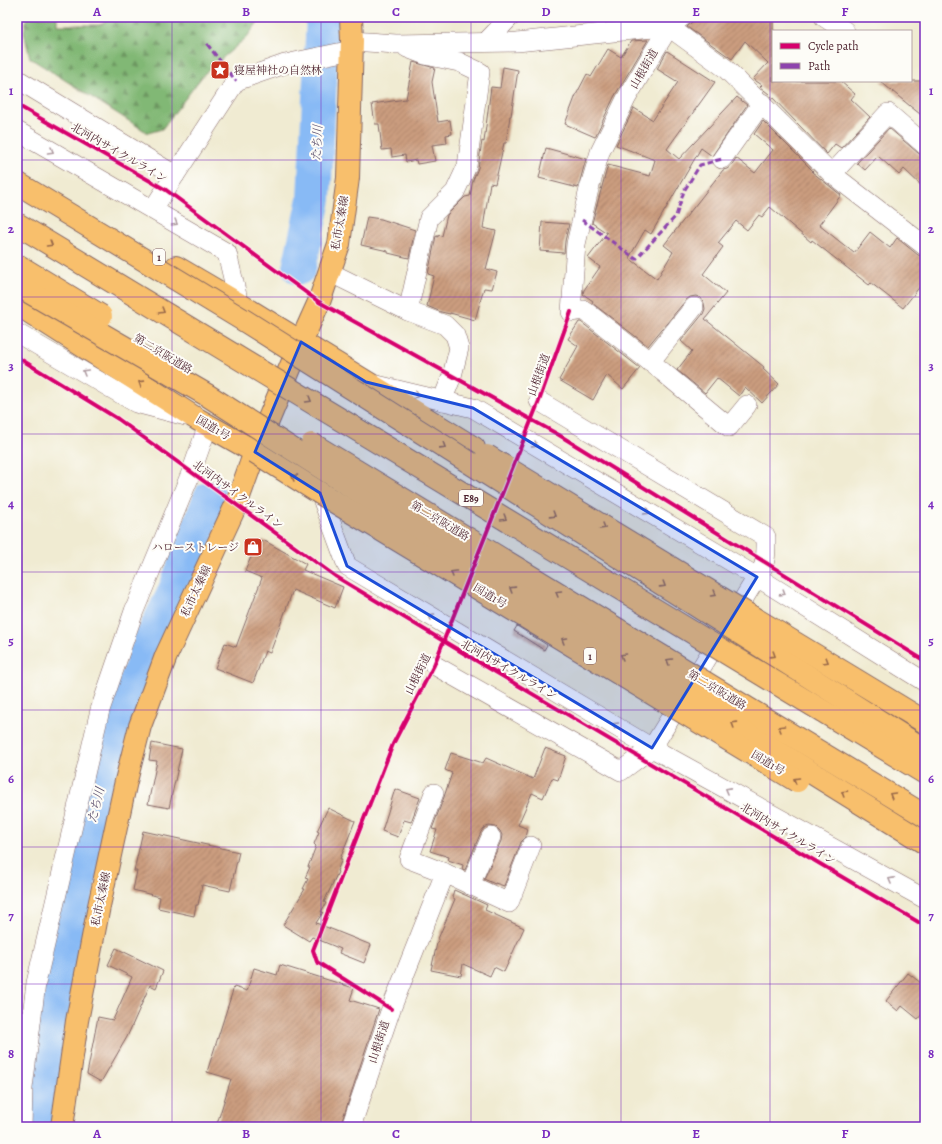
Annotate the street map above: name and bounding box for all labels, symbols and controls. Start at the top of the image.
text: A [92,3,102,20]
text: B [242,3,250,20]
text: C [392,3,400,20]
text: D [541,3,551,20]
text: E [692,3,700,20]
text: F [842,3,849,20]
legend [772,30,912,82]
text: Cycle path [808,38,859,54]
street label: 山根街道 [627,46,661,92]
text: Path [808,58,831,74]
place icon: 寝屋神社の自然林 [209,59,231,81]
place label: 寝屋神社の自然林 [234,63,322,78]
text: 1 [9,82,14,99]
text: 1 [929,82,934,99]
street label: 北河内サイクルライン [68,119,170,187]
water label: たち川 [308,123,326,161]
one-way arrow [47,146,54,153]
street label: 私市太秦線 [328,195,352,251]
one-way arrow [171,218,178,225]
text: 2 [8,220,15,237]
text: 2 [928,220,935,237]
one-way arrow [46,239,53,247]
road number: 1 [153,249,165,265]
one-way arrow [158,306,165,314]
street label: 第二京阪道路 [131,331,195,377]
street label: 山根街道 [524,352,554,398]
text: 3 [8,357,14,374]
text: 3 [928,357,934,374]
one-way arrow [81,370,89,377]
one-way arrow [138,380,145,388]
one-way arrow [414,390,420,398]
one-way arrow [305,395,312,403]
street label: 国道1号 [193,412,233,444]
one-way arrow [439,441,446,449]
one-way arrow [531,441,538,448]
street label: 北河内サイクルライン [190,457,286,533]
one-way arrow [291,474,298,481]
road number: E89 [459,490,483,506]
text: 4 [8,495,14,512]
text: 4 [928,495,934,512]
street label: 第二京阪道路 [408,498,472,544]
one-way arrow [643,507,650,514]
one-way arrow [549,511,556,518]
one-way arrow [500,514,507,521]
one-way arrow [599,522,606,529]
shop icon: ハローストレージ [242,536,264,558]
place label: ハローストレージ [152,540,239,555]
street label: 私市太秦線 [178,563,214,619]
one-way arrow [450,571,457,578]
street label: 国道1号 [470,580,510,612]
one-way arrow [659,580,666,588]
one-way arrow [509,586,516,593]
one-way arrow [778,588,785,595]
one-way arrow [710,589,717,597]
one-way arrow [555,590,562,598]
one-way arrow [428,614,435,621]
text: 5 [8,632,14,649]
text: 5 [928,632,934,649]
street label: 北河内サイクルライン [458,636,560,704]
one-way arrow [562,638,569,645]
road number: 1 [584,648,596,664]
one-way arrow [769,650,776,657]
street label: 山根街道 [402,651,434,697]
one-way arrow [620,654,627,661]
one-way arrow [822,657,829,664]
one-way arrow [666,658,673,665]
street label: 第二京阪道路 [685,667,749,713]
one-way arrow [731,721,738,729]
one-way arrow [612,723,619,730]
one-way arrow [778,725,785,733]
street label: 国道1号 [748,747,788,779]
text: 6 [8,770,14,787]
text: 6 [928,770,934,787]
one-way arrow [793,777,800,785]
water label: たち川 [84,784,109,824]
one-way arrow [725,787,732,794]
one-way arrow [842,790,849,797]
one-way arrow [889,793,896,800]
street label: 北河内サイクルライン [738,800,838,868]
street label: 私市太秦線 [88,871,114,927]
one-way arrow [888,877,895,885]
text: 7 [8,907,14,924]
text: 7 [928,907,934,924]
street label: 山根街道 [365,1019,393,1065]
text: 8 [8,1045,14,1062]
text: 8 [928,1045,934,1062]
text: A [92,1125,102,1142]
text: B [242,1125,250,1142]
text: C [392,1125,400,1142]
text: D [541,1125,551,1142]
text: E [692,1125,700,1142]
text: F [842,1125,849,1142]

